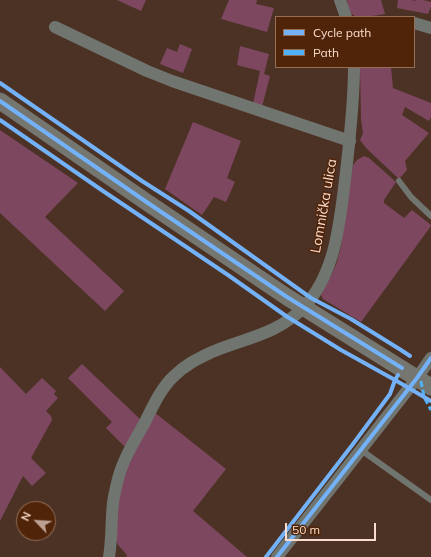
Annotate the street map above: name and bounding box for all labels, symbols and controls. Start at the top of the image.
legend [275,16,415,68]
text: Cycle path [313,25,371,40]
text: Path [313,45,339,60]
street label: Lomnička ulica [307,158,341,254]
north arrow [16,501,56,541]
text: N [18,510,34,523]
scale bar [287,515,378,541]
text: 50 m [292,522,320,537]

